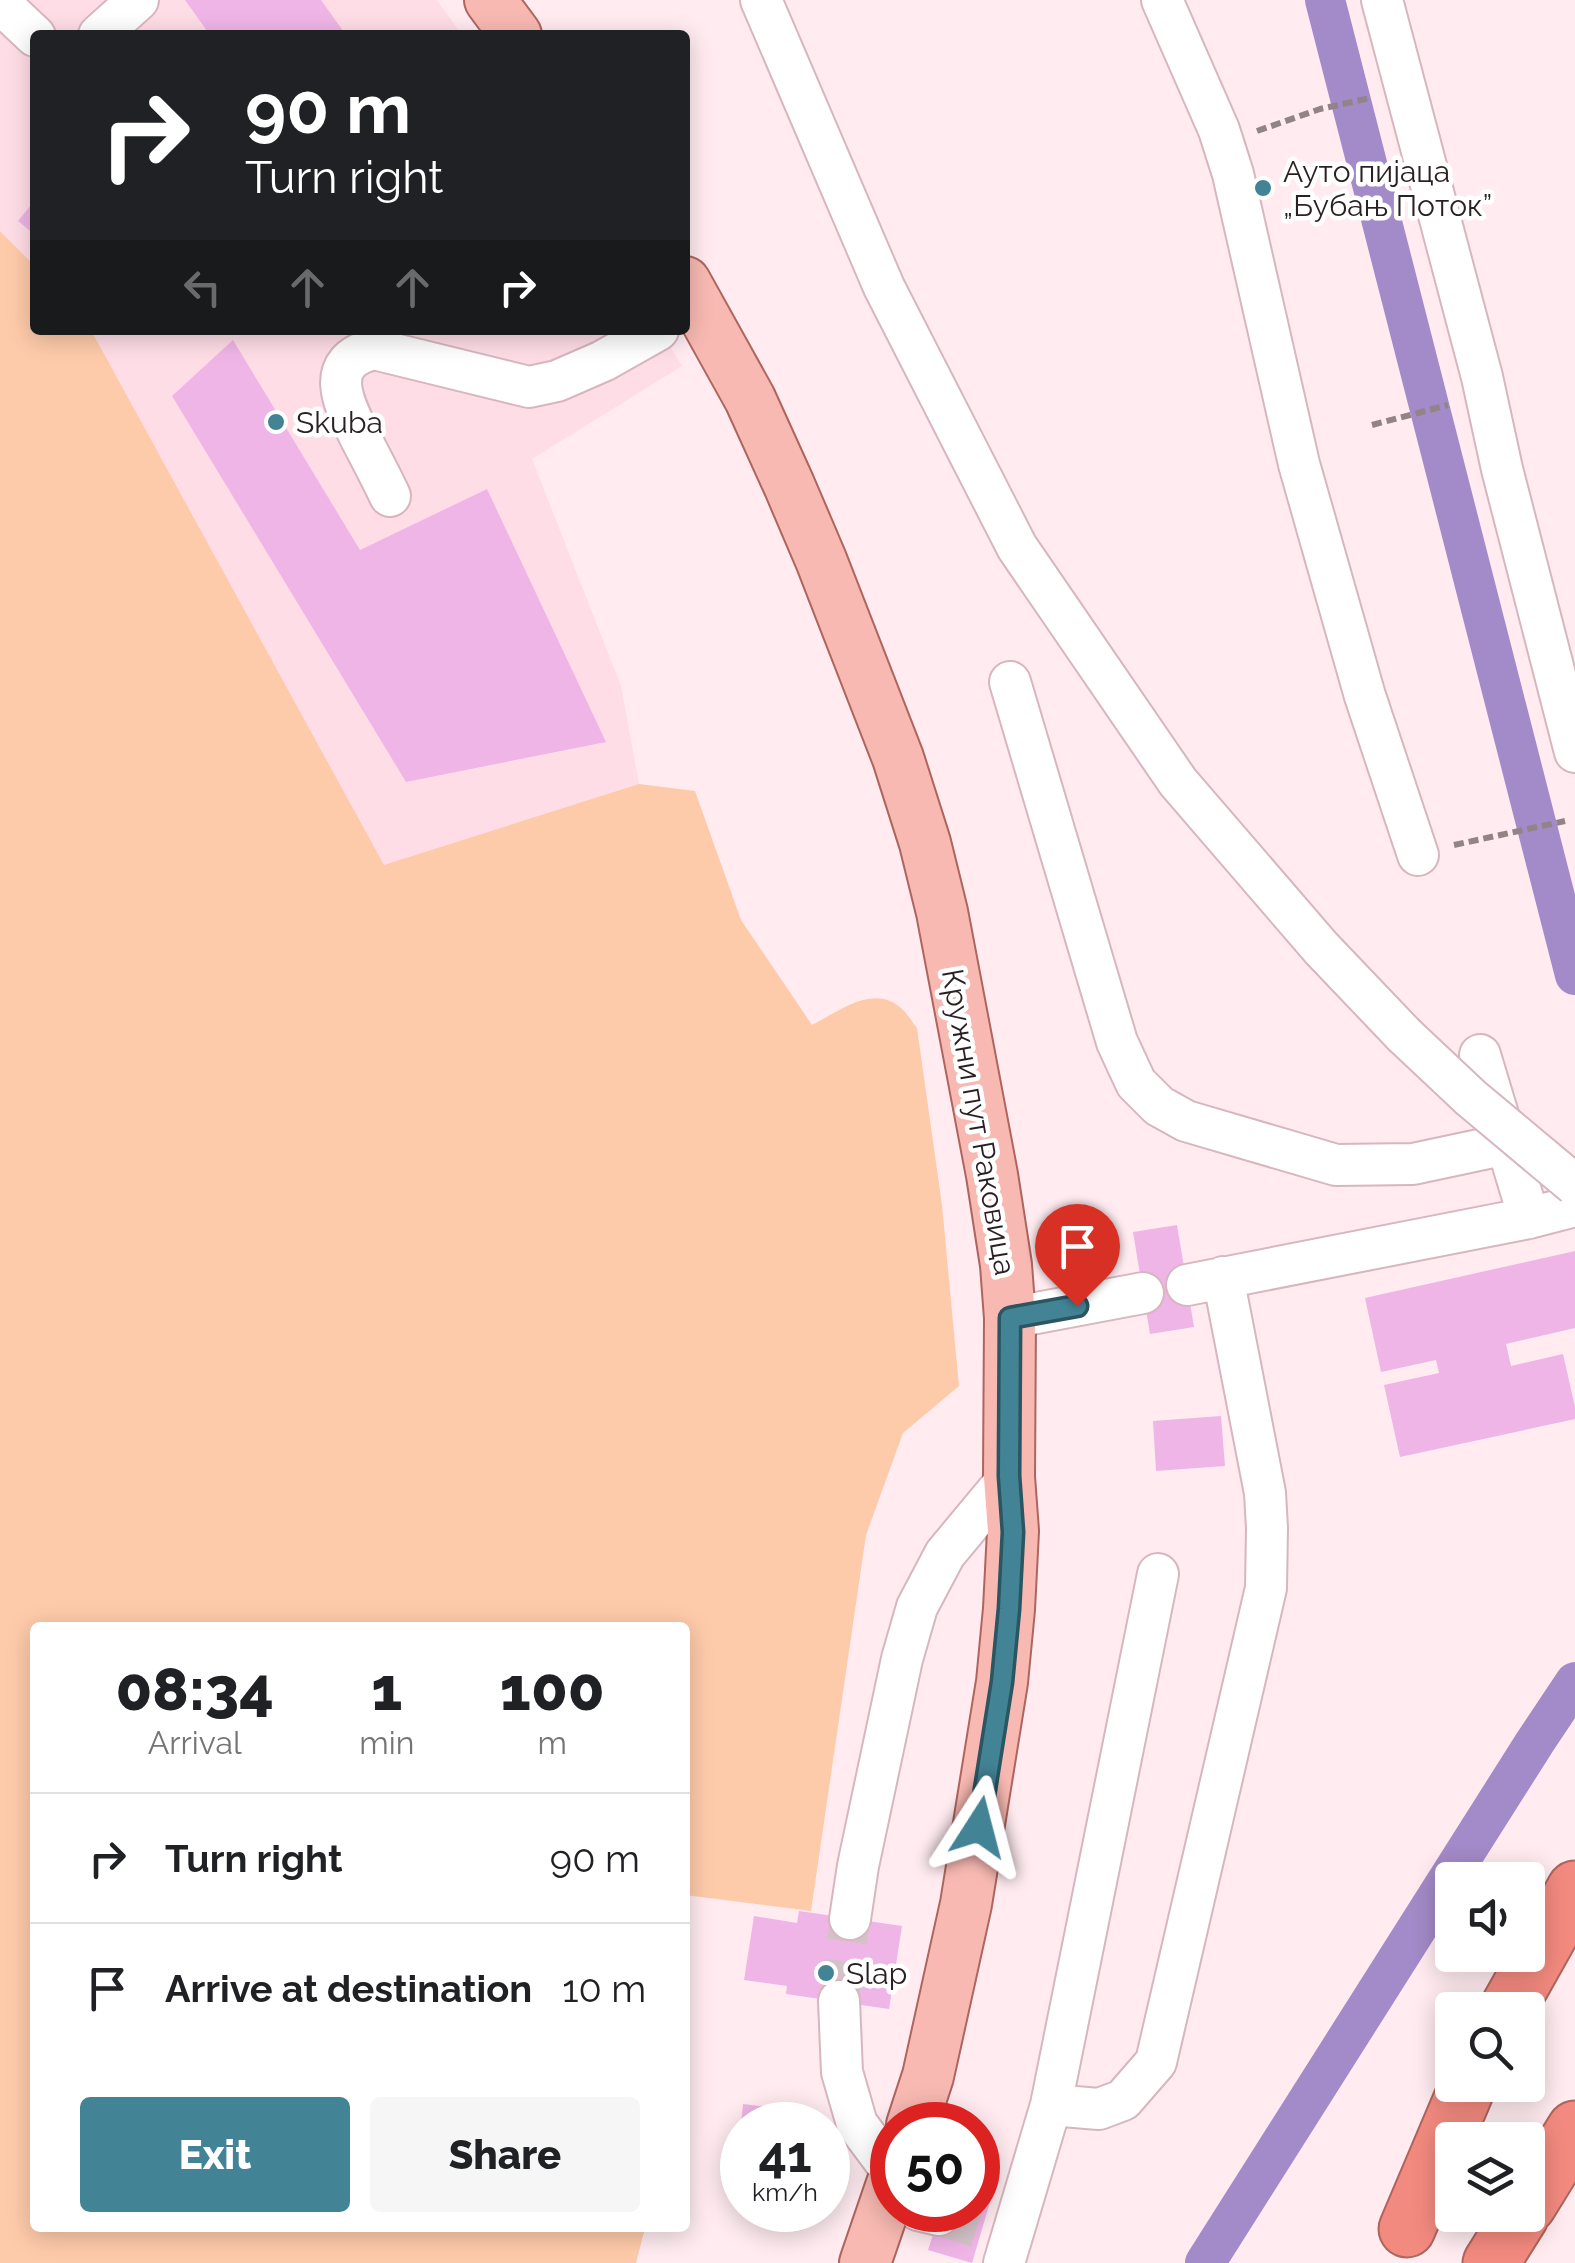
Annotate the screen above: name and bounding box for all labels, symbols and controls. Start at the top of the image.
text: 90 m [245,67,411,149]
icon: right [80,70,210,200]
text: Turn right [245,151,443,204]
place label: Ауто пијаца „Бубањ Поток” [1283,154,1492,223]
marker: Ауто пијаца „Бубањ Поток” [1252,177,1274,199]
icon: left [175,260,230,315]
icon: ahead [280,260,335,315]
icon: ahead [385,260,440,315]
icon: right [490,260,545,315]
place label: Skuba [296,405,383,440]
marker: Skuba [265,411,287,433]
street label: Кружни пут Раковица [935,966,1023,1278]
pin [1035,1204,1120,1307]
icon: arrive [1050,1219,1105,1274]
text: 08:34 [115,1654,274,1724]
text: 1 [371,1654,402,1724]
text: 100 [500,1654,605,1724]
text: Arrival [148,1724,242,1761]
text: min [359,1724,414,1761]
text: m [537,1724,567,1761]
position arrow [927,1775,1031,1879]
icon: right [80,1831,135,1886]
text: Turn right [165,1836,342,1881]
text: 90 m [550,1836,640,1881]
map controls [1435,1862,1545,2232]
button: sound [1435,1862,1545,1972]
place label: Slap [846,1956,907,1991]
icon: arrive [80,1961,135,2016]
marker: Slap [815,1962,837,1984]
text: Arrive at destination [165,1966,532,2011]
text: 10 m [562,1966,646,2011]
button: search [1435,1992,1545,2102]
button: Exit [80,2097,350,2212]
button: Share [370,2097,640,2212]
speed limit sign: 50 [870,2102,1000,2232]
button: layers [1435,2122,1545,2232]
text: 41 [758,2125,812,2184]
text: km/h [752,2177,818,2207]

